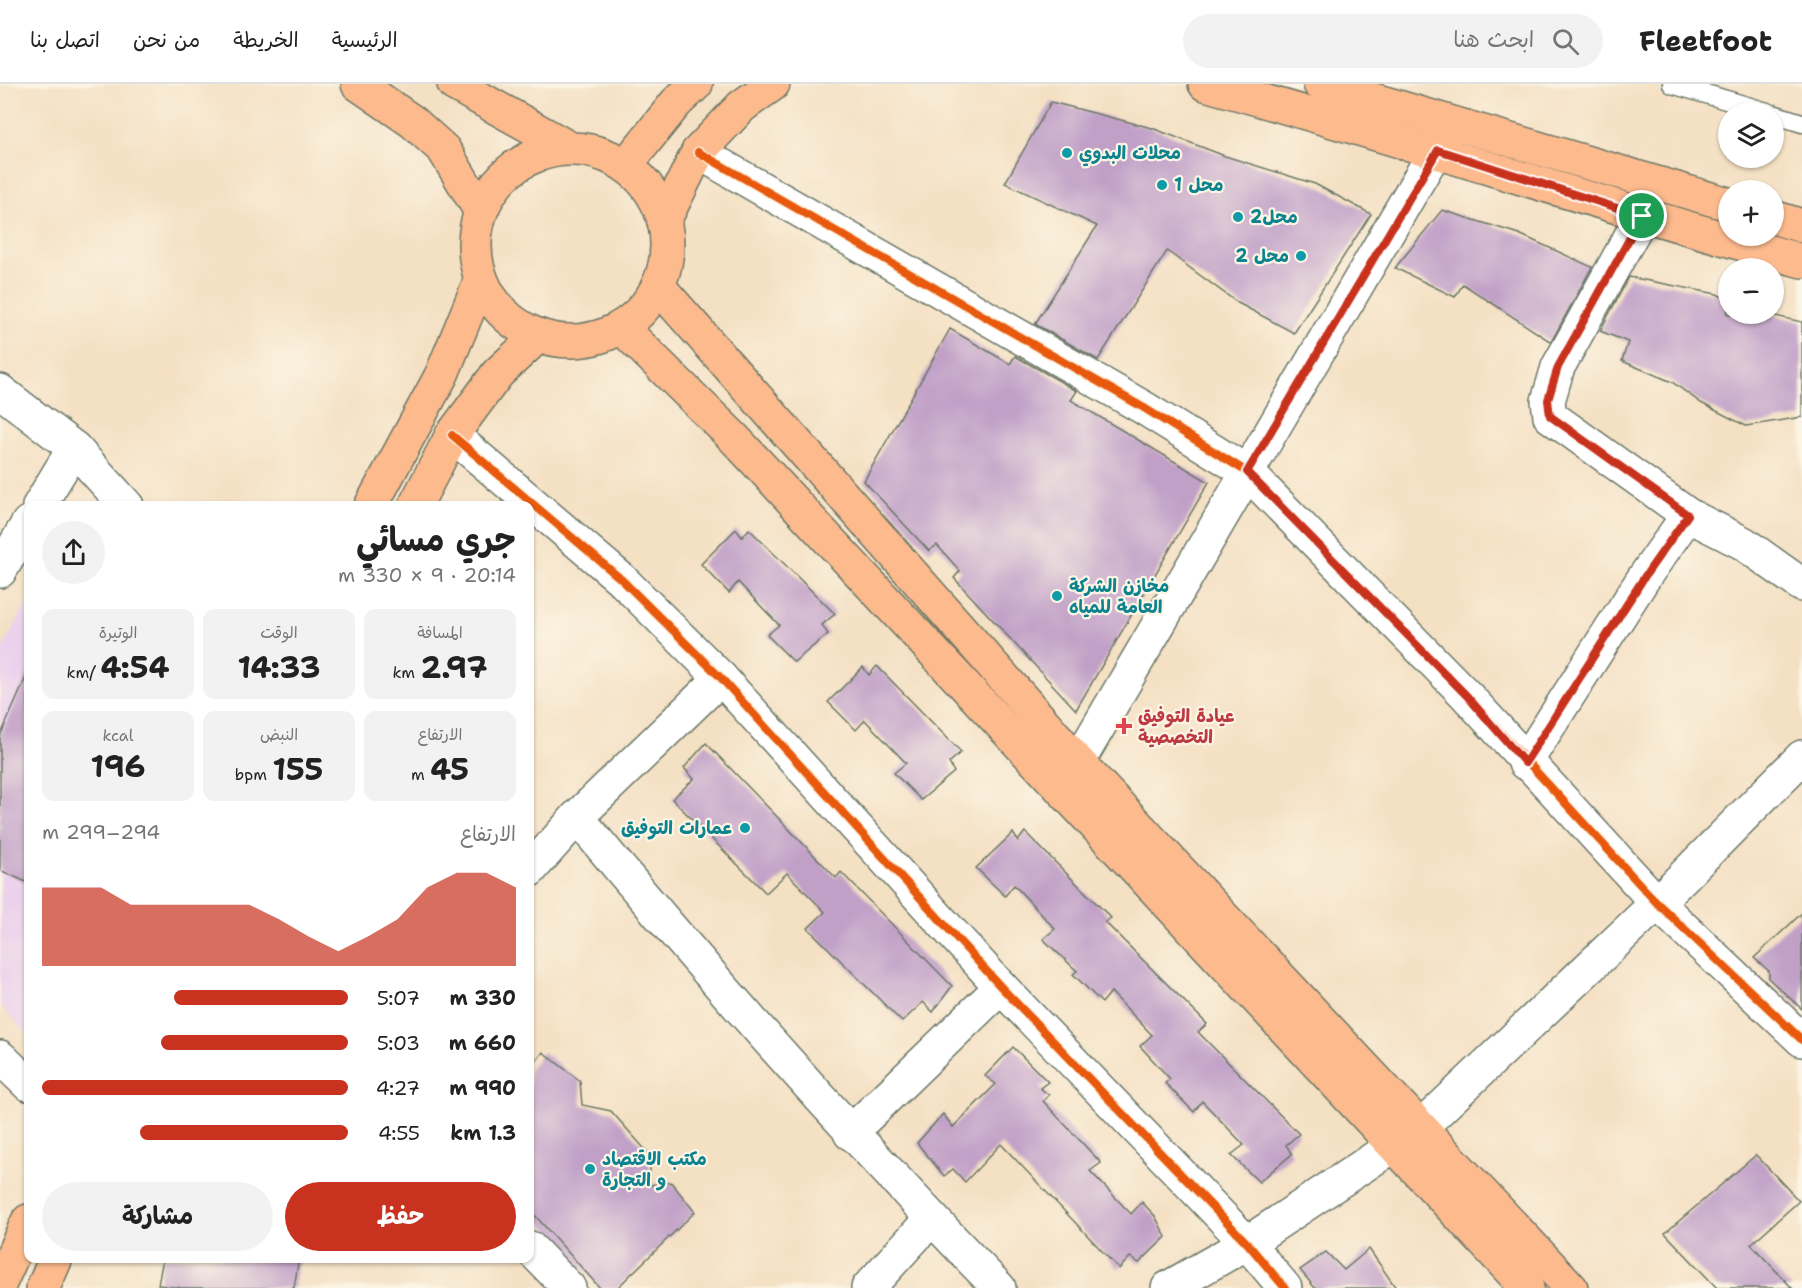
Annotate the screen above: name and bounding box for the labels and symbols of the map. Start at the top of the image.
place label: محلات البدوي [1079,141,1181,167]
marker: محلات البدوي [1060,146,1074,160]
place label: محل 1 [1174,173,1223,197]
marker: محل 1 [1155,178,1169,192]
pin [1616,190,1667,241]
place label: محل2 [1250,205,1298,229]
marker: محل2 [1231,210,1245,224]
place label: محل 2 [1235,244,1289,268]
marker: محل 2 [1294,249,1308,263]
place label: مخازن الشركة العامة للمياه [1069,574,1169,619]
marker: مخازن الشركة العامة للمياه [1050,589,1064,603]
place label: عيادة التوفيق التخصصية [1138,704,1235,749]
marker: عيادة التوفيق التخصصية [1115,717,1133,735]
place label: عمارات التوفيق [621,816,733,840]
marker: عمارات التوفيق [738,821,752,835]
place label: مكتب الاقتصاد و التجارة [602,1147,707,1192]
marker: مكتب الاقتصاد و التجارة [583,1162,597,1176]

